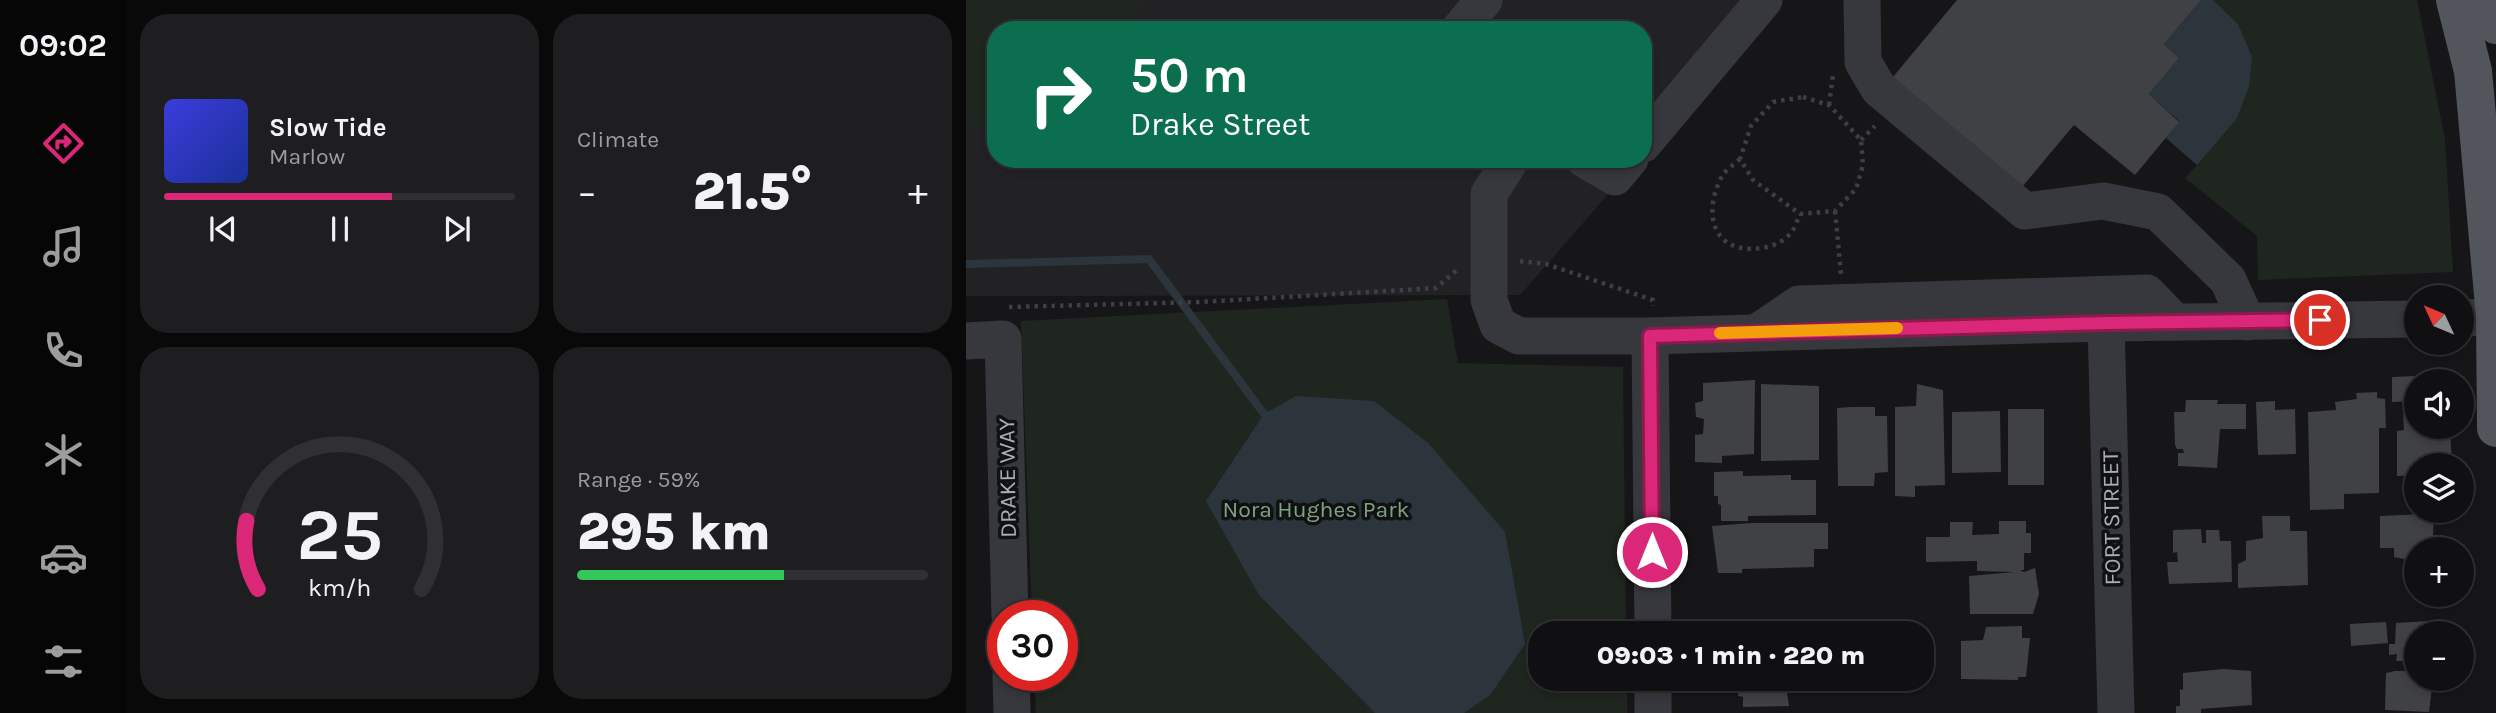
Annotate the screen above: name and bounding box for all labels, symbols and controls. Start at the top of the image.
text: 09:02 [19,27,107,64]
text: 50 m [1130,47,1248,104]
icon: right [1015,49,1106,140]
text: Drake Street [1130,106,1310,143]
text: Slow Tide [269,112,387,143]
icon: directions [39,119,88,168]
text: Climate [577,126,659,153]
text: Marlow [269,143,345,170]
text: 21.5° [692,161,813,222]
text: − [577,170,597,215]
text: + [908,170,928,215]
icon: previous [204,210,242,248]
icon: pause [321,210,359,248]
icon: next [438,210,476,248]
icon: music [39,222,88,271]
north arrow [2404,285,2474,355]
map controls [2404,285,2474,691]
pin [2290,290,2350,350]
icon: arrive [2301,301,2339,339]
icon: phone [39,326,88,375]
button: sound [2404,369,2474,439]
street label: DRAKE WAY [993,417,1022,538]
icon: climate [39,430,88,479]
street label: FORT STREET [2097,450,2126,586]
button: layers [2404,453,2474,523]
text: Range · 59% [577,466,700,493]
text: 25 [296,492,383,577]
park label: Nora Hughes Park [1223,496,1410,523]
text: 295 km [577,501,771,562]
position arrow [1615,515,1689,589]
icon: car [39,533,88,582]
button: + [2404,537,2474,607]
text: km/h [308,573,371,602]
speed limit sign: 30 [987,600,1078,691]
button: − [2404,621,2474,691]
icon: filters [39,637,88,686]
text: 09:03 · 1 min · 220 m [1597,640,1865,671]

